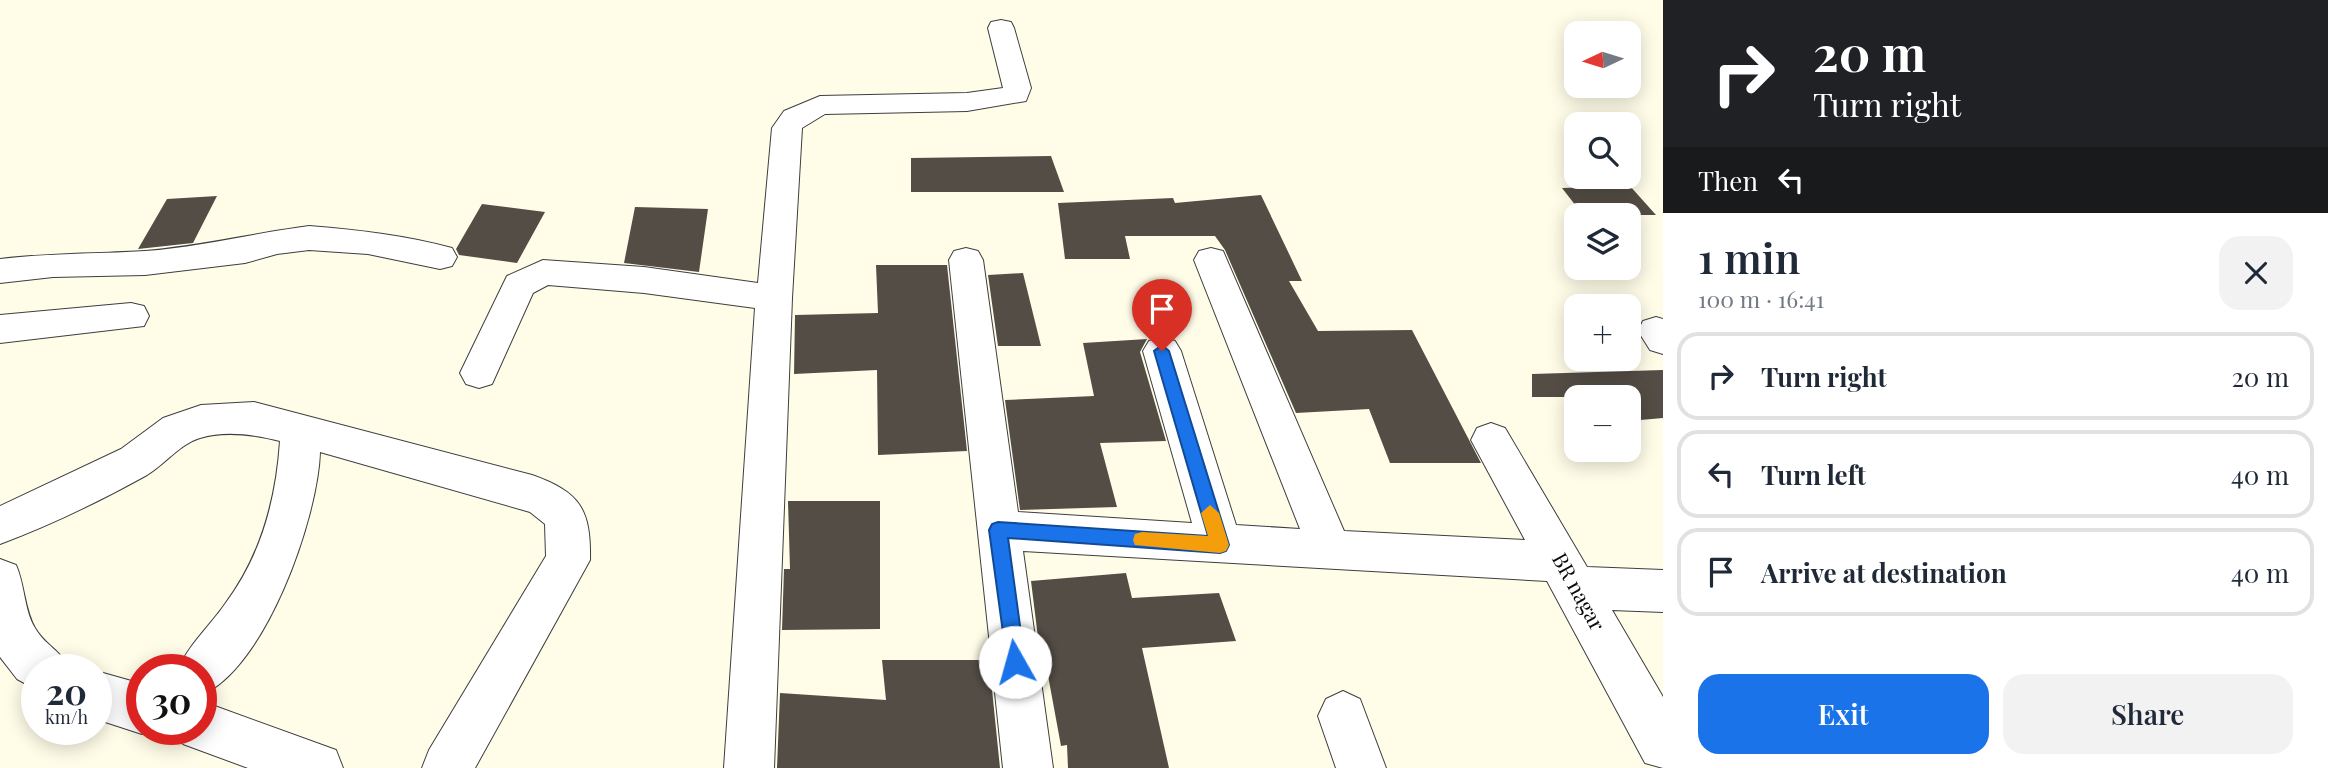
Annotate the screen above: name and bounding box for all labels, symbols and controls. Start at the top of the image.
text: 20 m [1813,19,1926,84]
north arrow [1564,21,1642,98]
map controls [1564,21,1641,462]
icon: right [1698,28,1789,119]
text: Turn right [1813,82,1961,125]
button: search [1564,112,1641,189]
icon: left [1772,161,1810,199]
text: Then [1698,163,1758,198]
button: layers [1564,203,1641,280]
text: 1 min [1698,229,1800,285]
button: close [2219,236,2293,310]
pin [1132,279,1192,351]
text: 100 m · 16:41 [1698,283,1824,314]
icon: arrive [1143,290,1181,328]
button: + [1564,294,1641,371]
icon: right [1702,357,1740,395]
text: Turn right [1761,359,1887,394]
text: 20 m [2231,359,2289,394]
button: − [1564,385,1641,462]
icon: left [1702,455,1740,493]
text: Turn left [1761,457,1866,492]
text: 40 m [2231,457,2289,492]
street label: BR nagar [1547,547,1613,636]
icon: arrive [1702,553,1740,591]
text: Arrive at destination [1761,555,2007,590]
text: 40 m [2231,555,2289,590]
position arrow [978,625,1052,699]
speed limit sign: 30 [126,654,217,745]
text: 20 [46,667,87,714]
button: Exit [1698,674,1989,754]
button: Share [2003,674,2293,754]
text: km/h [45,705,88,729]

